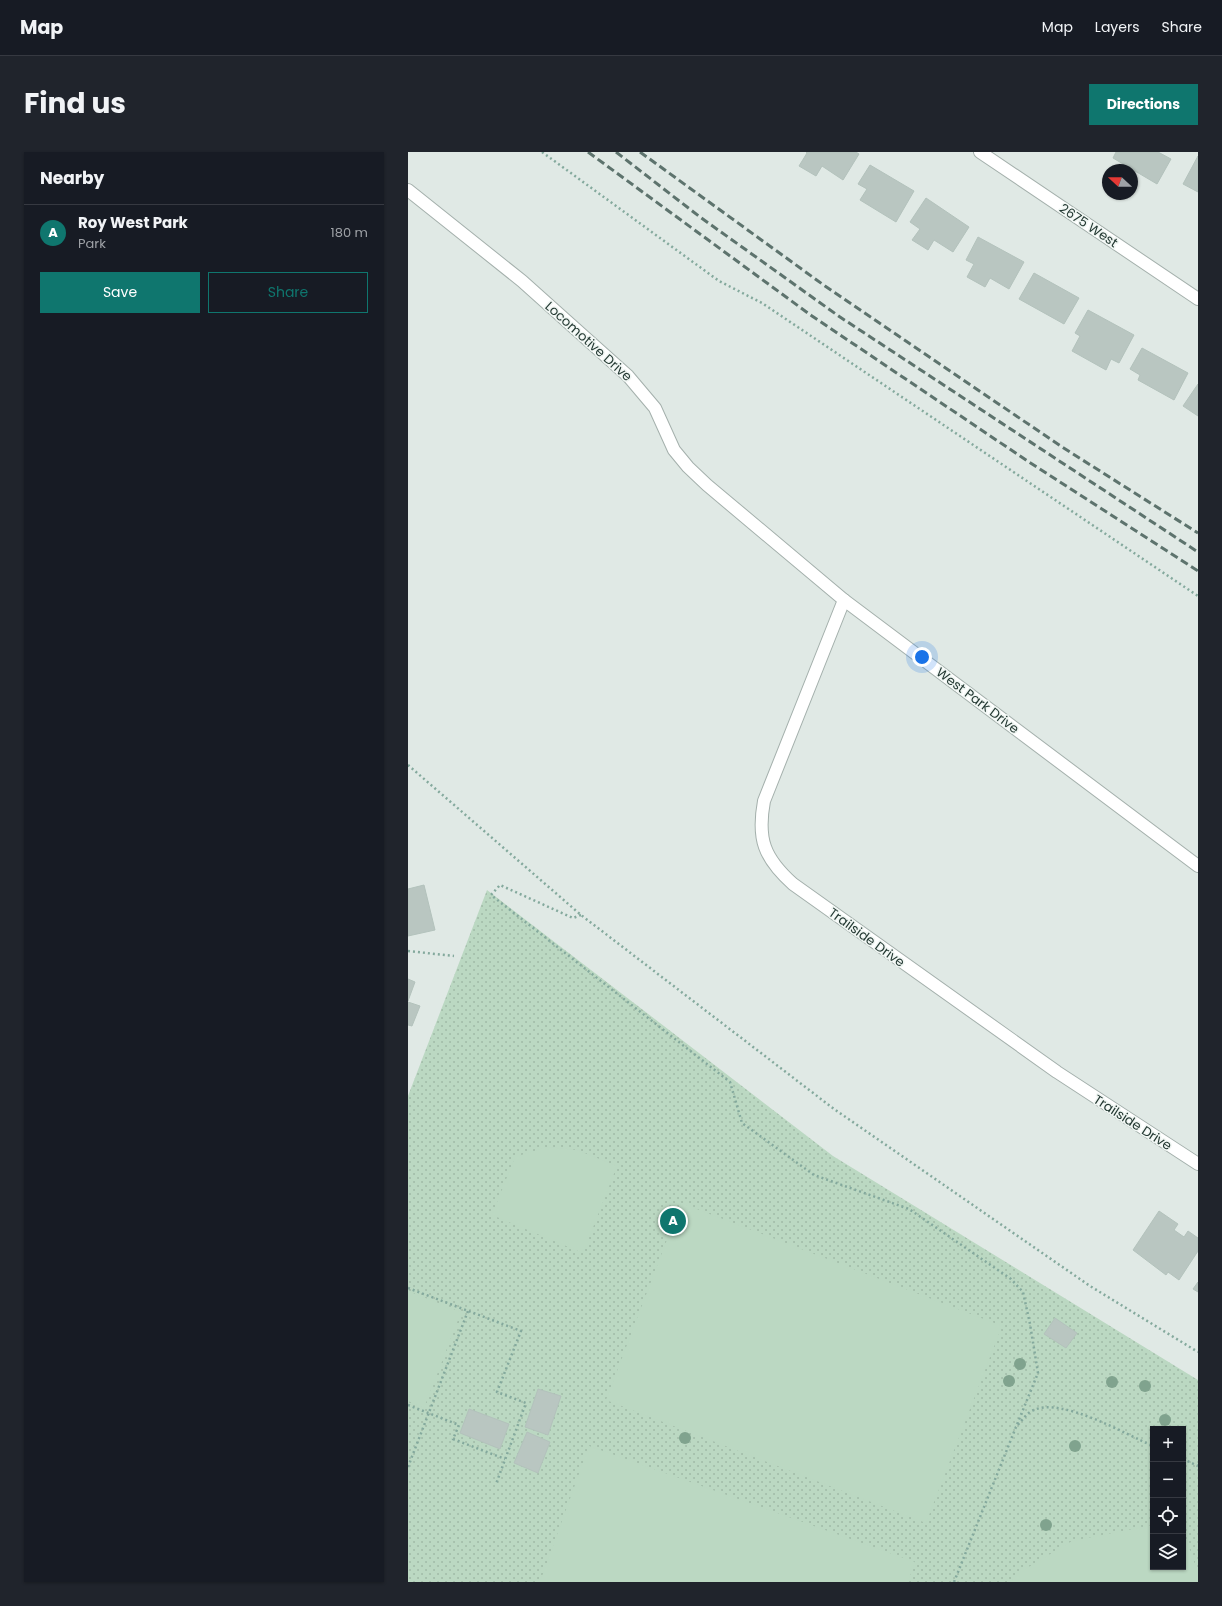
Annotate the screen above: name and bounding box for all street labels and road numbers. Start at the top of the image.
street label: 2675 West [1056,199,1122,252]
street label: Locomotive Drive [541,297,636,386]
street label: West Park Drive [932,663,1023,738]
street label: Trailside Drive [825,903,909,972]
street label: Trailside Drive [1090,1090,1176,1155]

